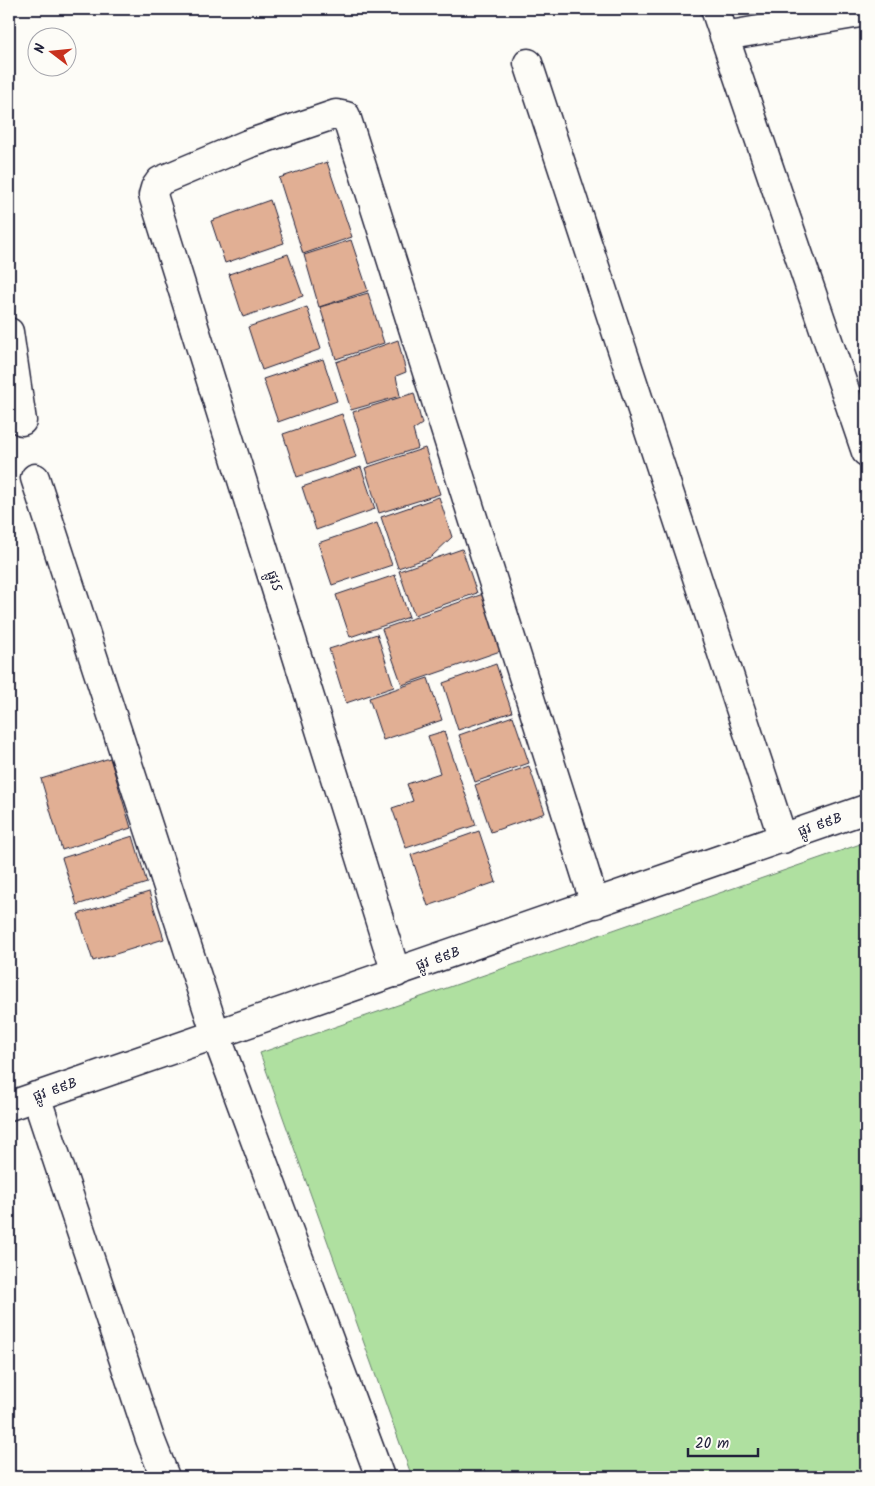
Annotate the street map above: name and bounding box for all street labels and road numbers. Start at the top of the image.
street label: ផ្លូវ5 [260,568,288,596]
street label: ផ្លូវ ៩៩B [795,807,845,843]
street label: ផ្លូវ ៩៩B [413,941,463,977]
street label: ផ្លូវ ៩៩B [30,1072,80,1108]

